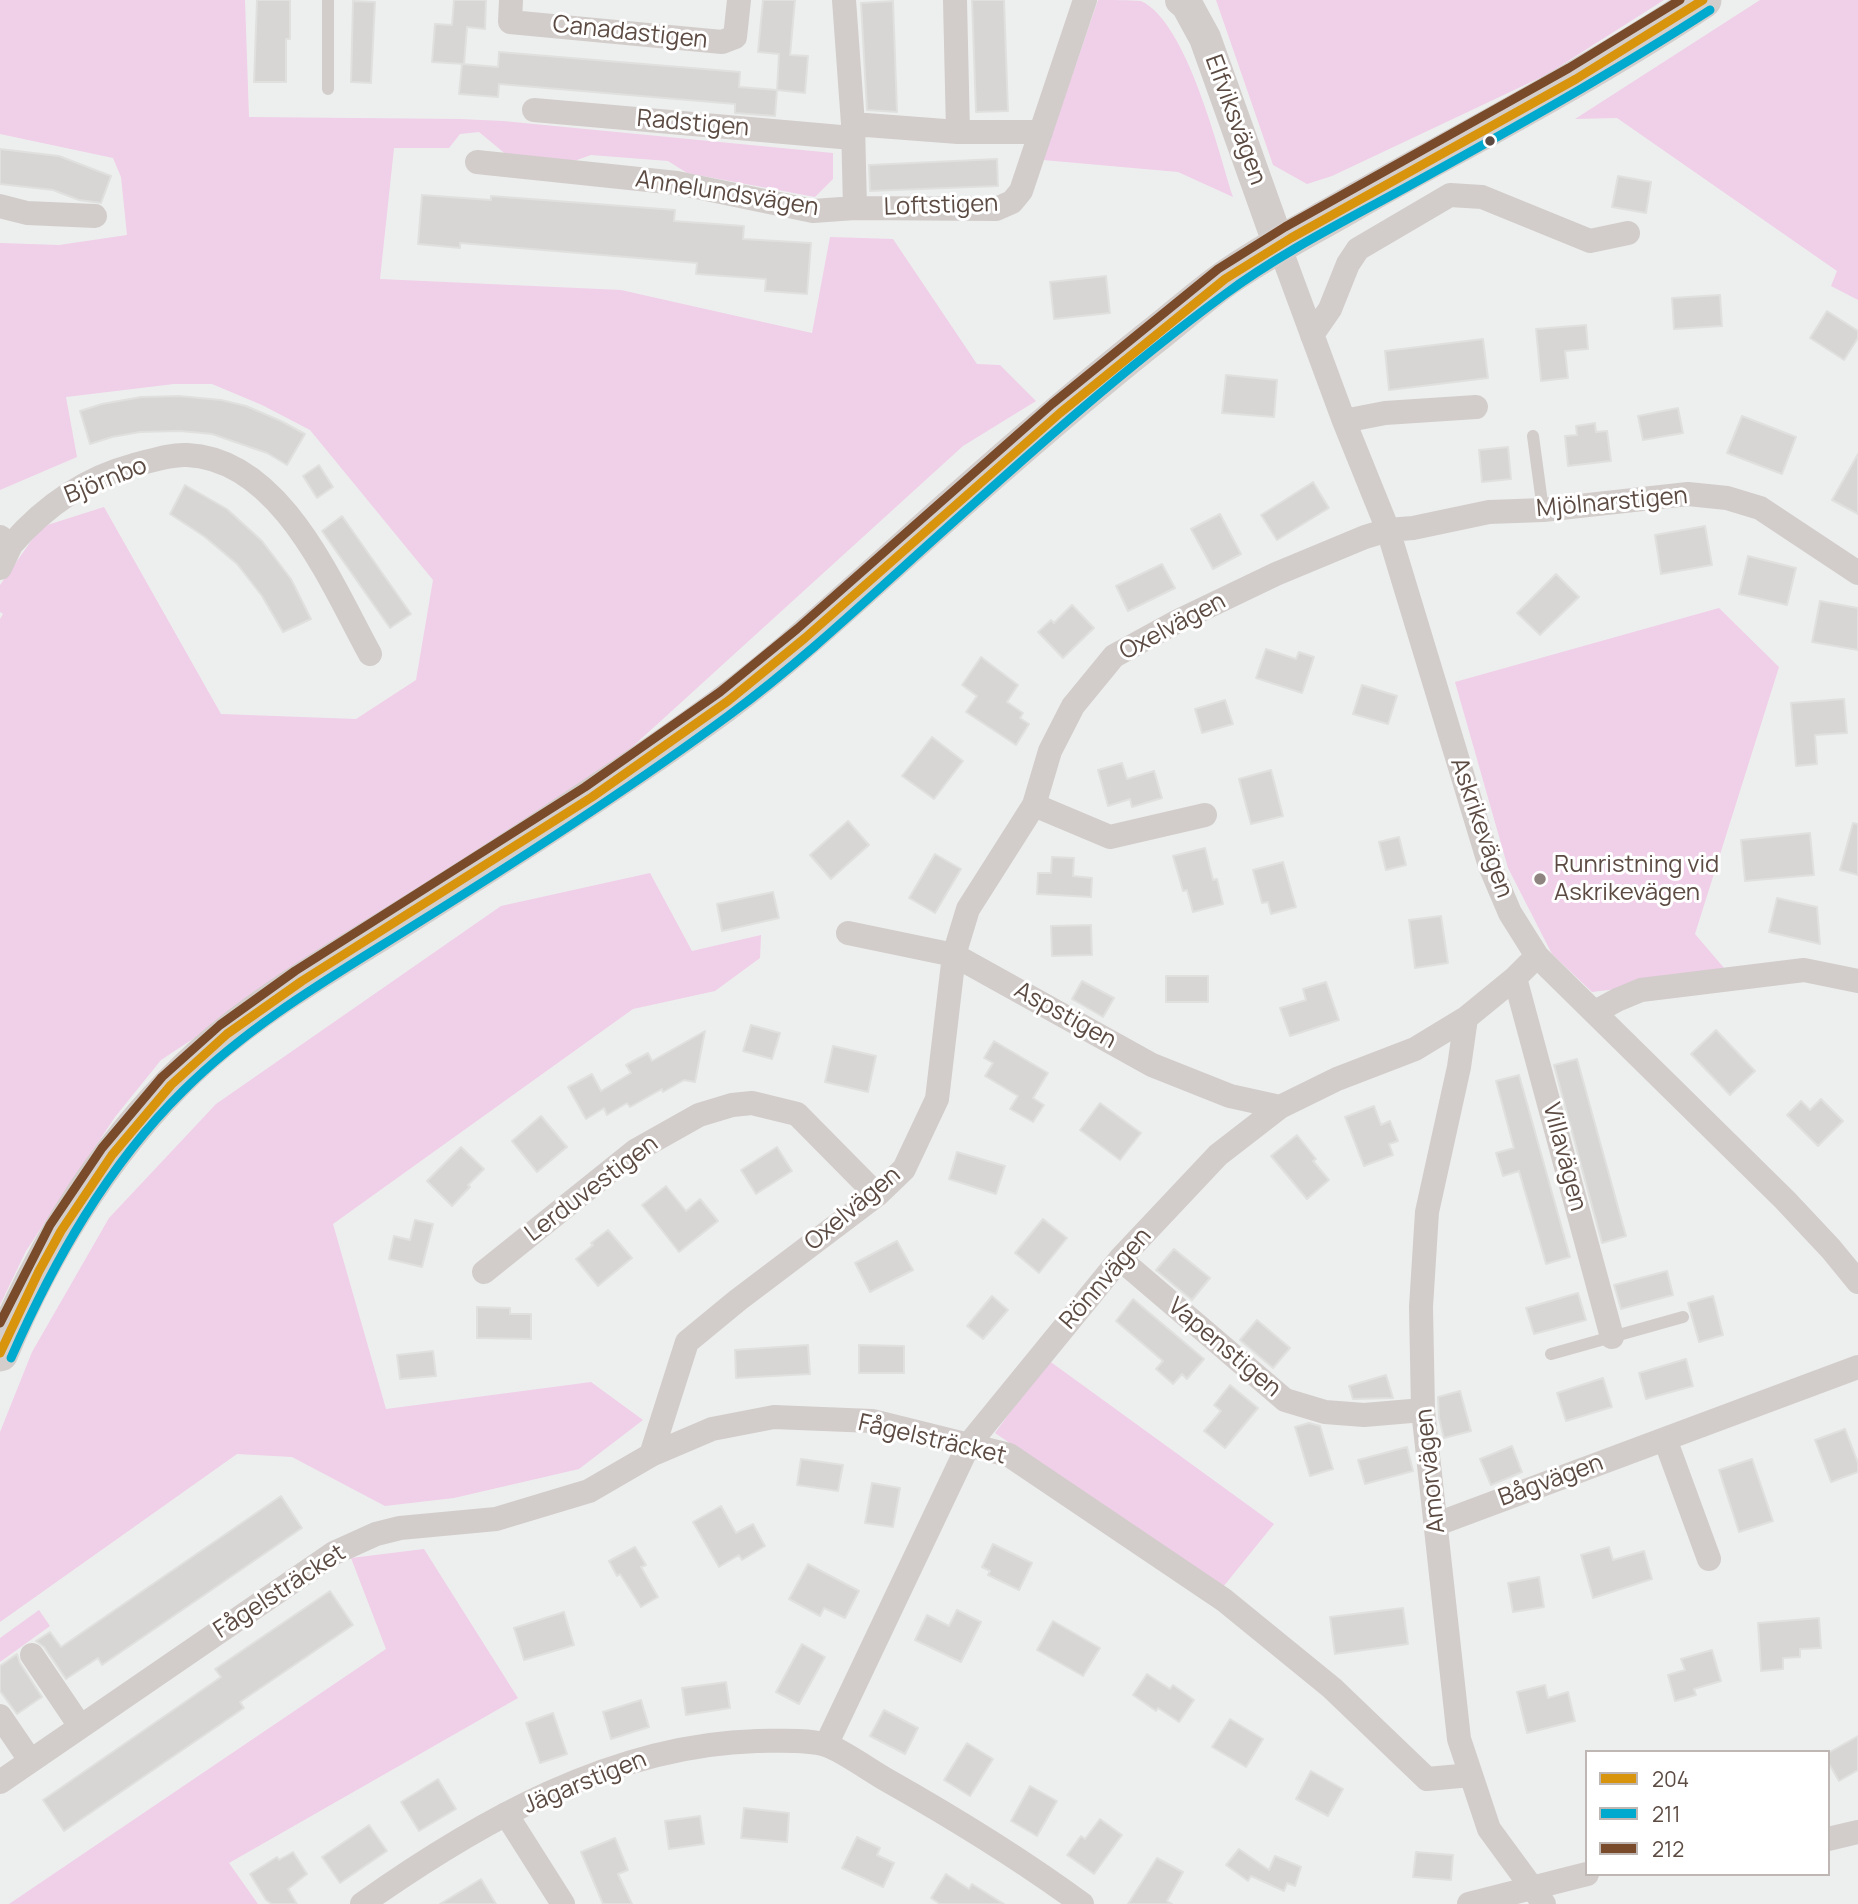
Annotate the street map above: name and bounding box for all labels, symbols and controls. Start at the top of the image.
street label: Canadastigen [551,11,709,55]
street label: Elfviksvägen [1198,51,1272,189]
street label: Radstigen [636,105,750,143]
unlabelled marker [1483,134,1497,148]
street label: Annelundsvägen [633,165,821,223]
street label: Loftstigen [883,190,999,222]
street label: Björnbo [61,451,151,511]
street label: Mjölnarstigen [1535,482,1689,524]
street label: Oxelvägen [1115,587,1231,667]
street label: Askrikevägen [1444,754,1518,902]
place label: Runristning vid Askrikevägen [1554,851,1719,907]
marker: Runristning vid Askrikevägen [1532,871,1548,887]
street label: Aspstigen [1009,976,1121,1056]
street label: Villavägen [1536,1100,1592,1214]
street label: Lerduvestigen [520,1130,664,1248]
street label: Oxelvägen [799,1161,907,1257]
street label: Rönnvägen [1054,1222,1158,1336]
street label: Vapenstigen [1162,1292,1286,1404]
street label: Amorvägen [1410,1407,1452,1535]
street label: Fågelsträcket [855,1409,1009,1471]
street label: Bågvägen [1495,1449,1607,1513]
street label: Fågelsträcket [209,1539,351,1645]
street label: Jägarstigen [519,1745,651,1821]
legend [1585,1750,1830,1876]
text: 204 [1652,1765,1689,1793]
text: 211 [1652,1800,1680,1828]
text: 212 [1652,1835,1684,1863]

